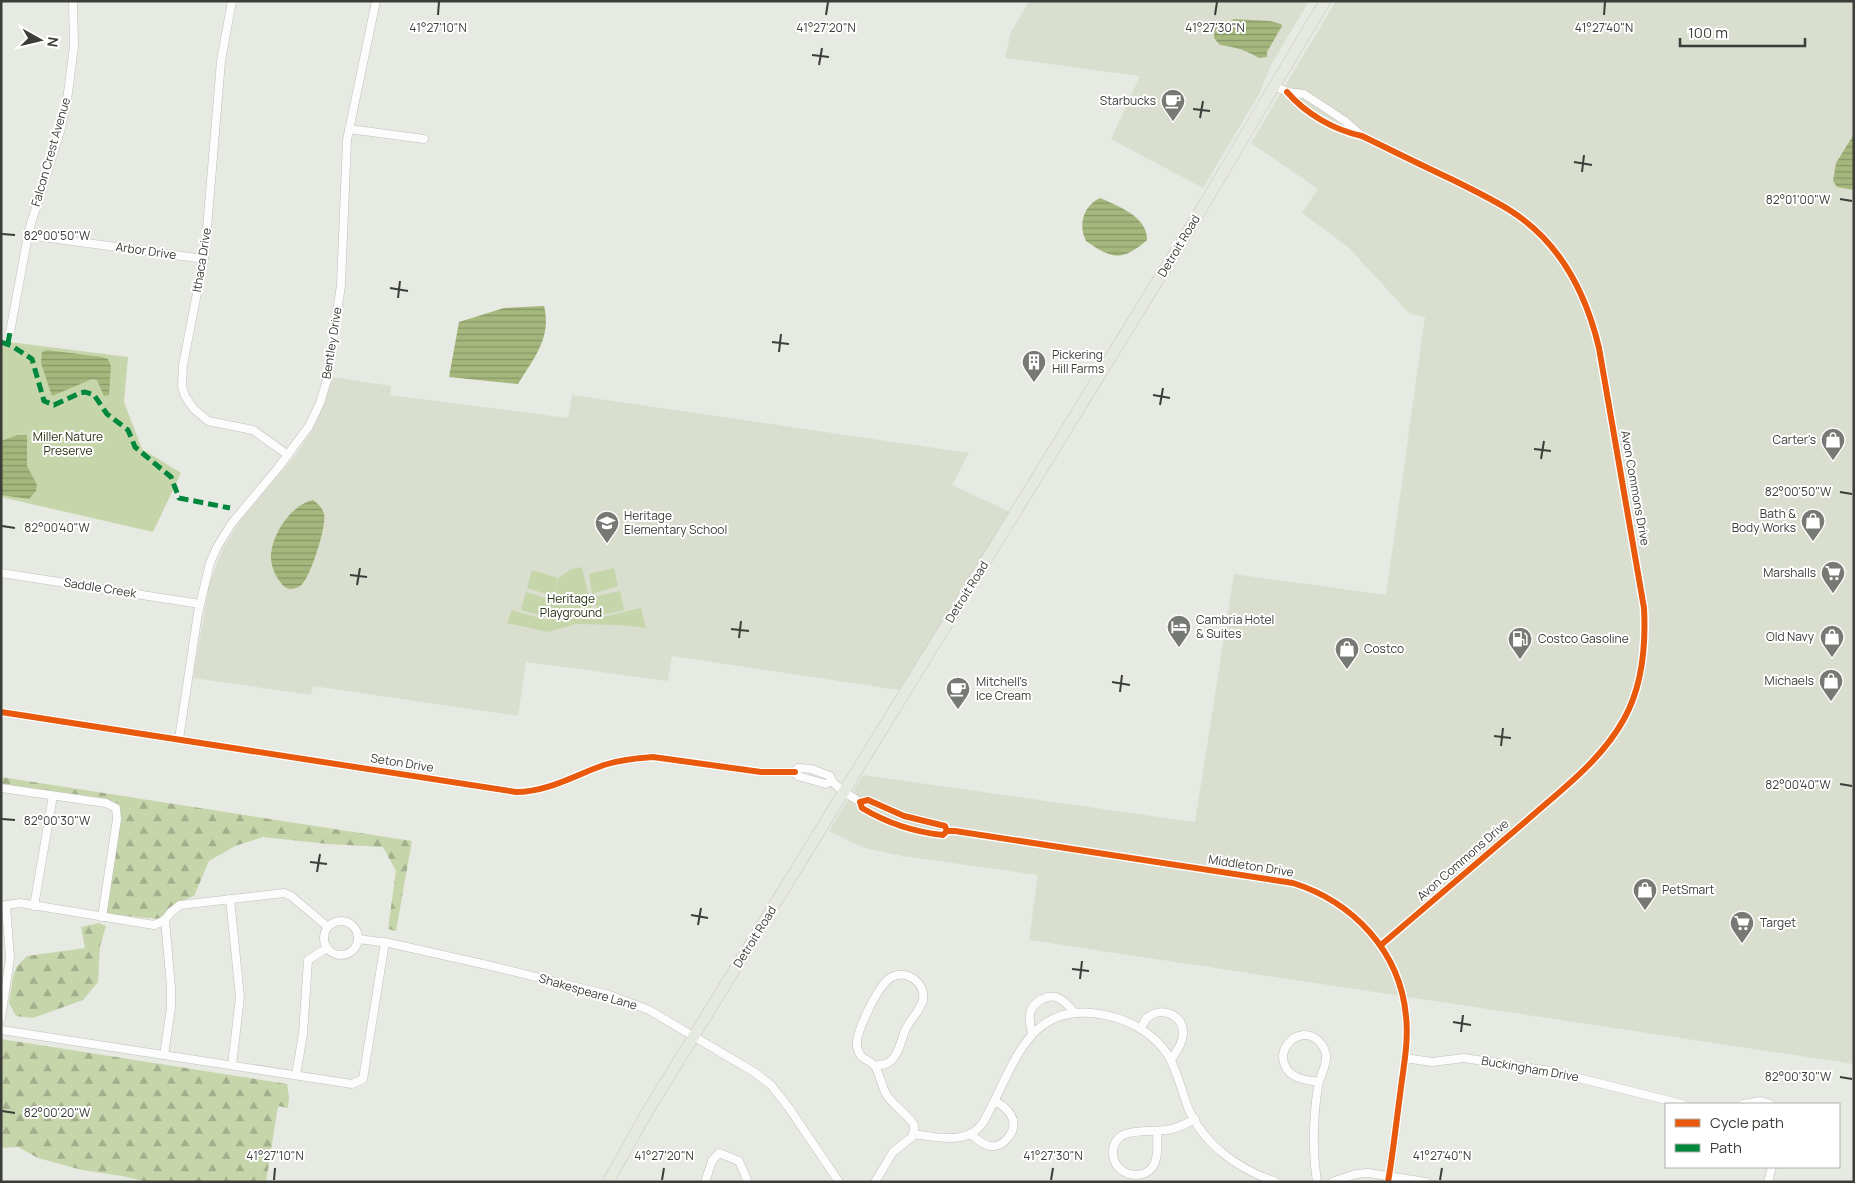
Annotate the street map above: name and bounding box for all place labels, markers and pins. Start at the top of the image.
cafe icon: Starbucks [1160,88,1186,122]
place label: Starbucks [1100,92,1156,109]
place label: Pickering Hill Farms [1052,346,1104,377]
building icon: Pickering Hill Farms [1021,349,1047,383]
shop icon: Carter's [1820,427,1846,461]
place label: Carter's [1773,431,1816,448]
place label: Bath & Body Works [1732,505,1796,536]
place label: Heritage Elementary School [624,507,727,538]
shop icon: Bath & Body Works [1800,508,1826,542]
school or university icon: Heritage Elementary School [594,510,620,544]
supermarket icon: Marshalls [1820,560,1846,594]
place label: Marshalls [1763,564,1816,581]
place label: Cambria Hotel & Suites [1196,611,1274,642]
hotel icon: Cambria Hotel & Suites [1166,614,1192,648]
shop icon: Old Navy [1819,624,1845,658]
fuel station icon: Costco Gasoline [1507,626,1533,660]
place label: Old Navy [1766,628,1815,645]
place label: Costco Gasoline [1538,630,1629,647]
shop icon: Costco [1334,636,1360,670]
place label: Costco [1364,640,1404,657]
shop icon: Michaels [1818,668,1844,702]
place label: Michaels [1765,672,1814,689]
place label: Mitchell's Ice Cream [976,673,1031,704]
cafe icon: Mitchell's Ice Cream [945,676,971,710]
shop icon: PetSmart [1632,877,1658,911]
place label: PetSmart [1662,881,1715,898]
supermarket icon: Target [1729,910,1755,944]
place label: Target [1760,914,1796,931]

